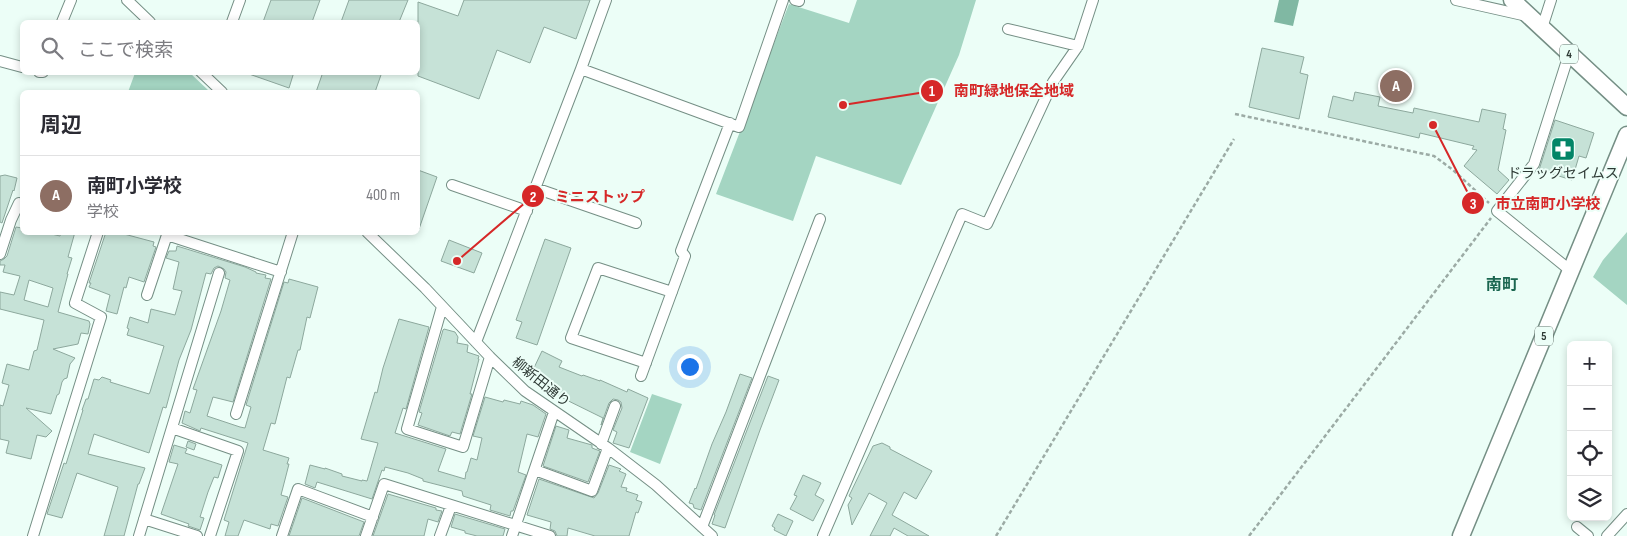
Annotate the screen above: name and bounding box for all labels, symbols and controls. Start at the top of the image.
search box [20,20,420,75]
icon: search [38,34,66,62]
text: ここで検索 [78,39,173,62]
road number: 4 [1560,44,1578,64]
pin: A [1380,67,1412,105]
callout: 南町緑地保全地域 [919,76,1084,106]
text: 1 [929,82,935,101]
text: 南町緑地保全地域 [954,82,1074,101]
text: 周辺 [40,113,82,138]
pharmacy icon: ドラッグセイムス [1550,136,1576,162]
place label: ドラッグセイムス [1507,165,1619,182]
text: 南町小学校 [87,175,182,198]
callout: ミニストップ [520,181,655,211]
text: A [52,186,60,205]
text: 400 m [366,186,400,205]
text: 2 [530,188,536,207]
text: ミニストップ [555,188,645,207]
callout: 市立南町小学校 [1460,188,1610,218]
text: 3 [1470,195,1477,214]
text: 市立南町小学校 [1495,195,1601,214]
text: 学校 [87,203,119,222]
district label: 南町 [1486,276,1518,295]
road number: 5 [1535,326,1553,346]
map controls [1567,341,1612,521]
button: + [1567,341,1612,386]
street label: 柳新田通り [508,353,574,411]
your location [677,354,703,380]
button: − [1567,386,1612,431]
button: locate [1567,431,1612,476]
button: layers [1567,476,1612,521]

